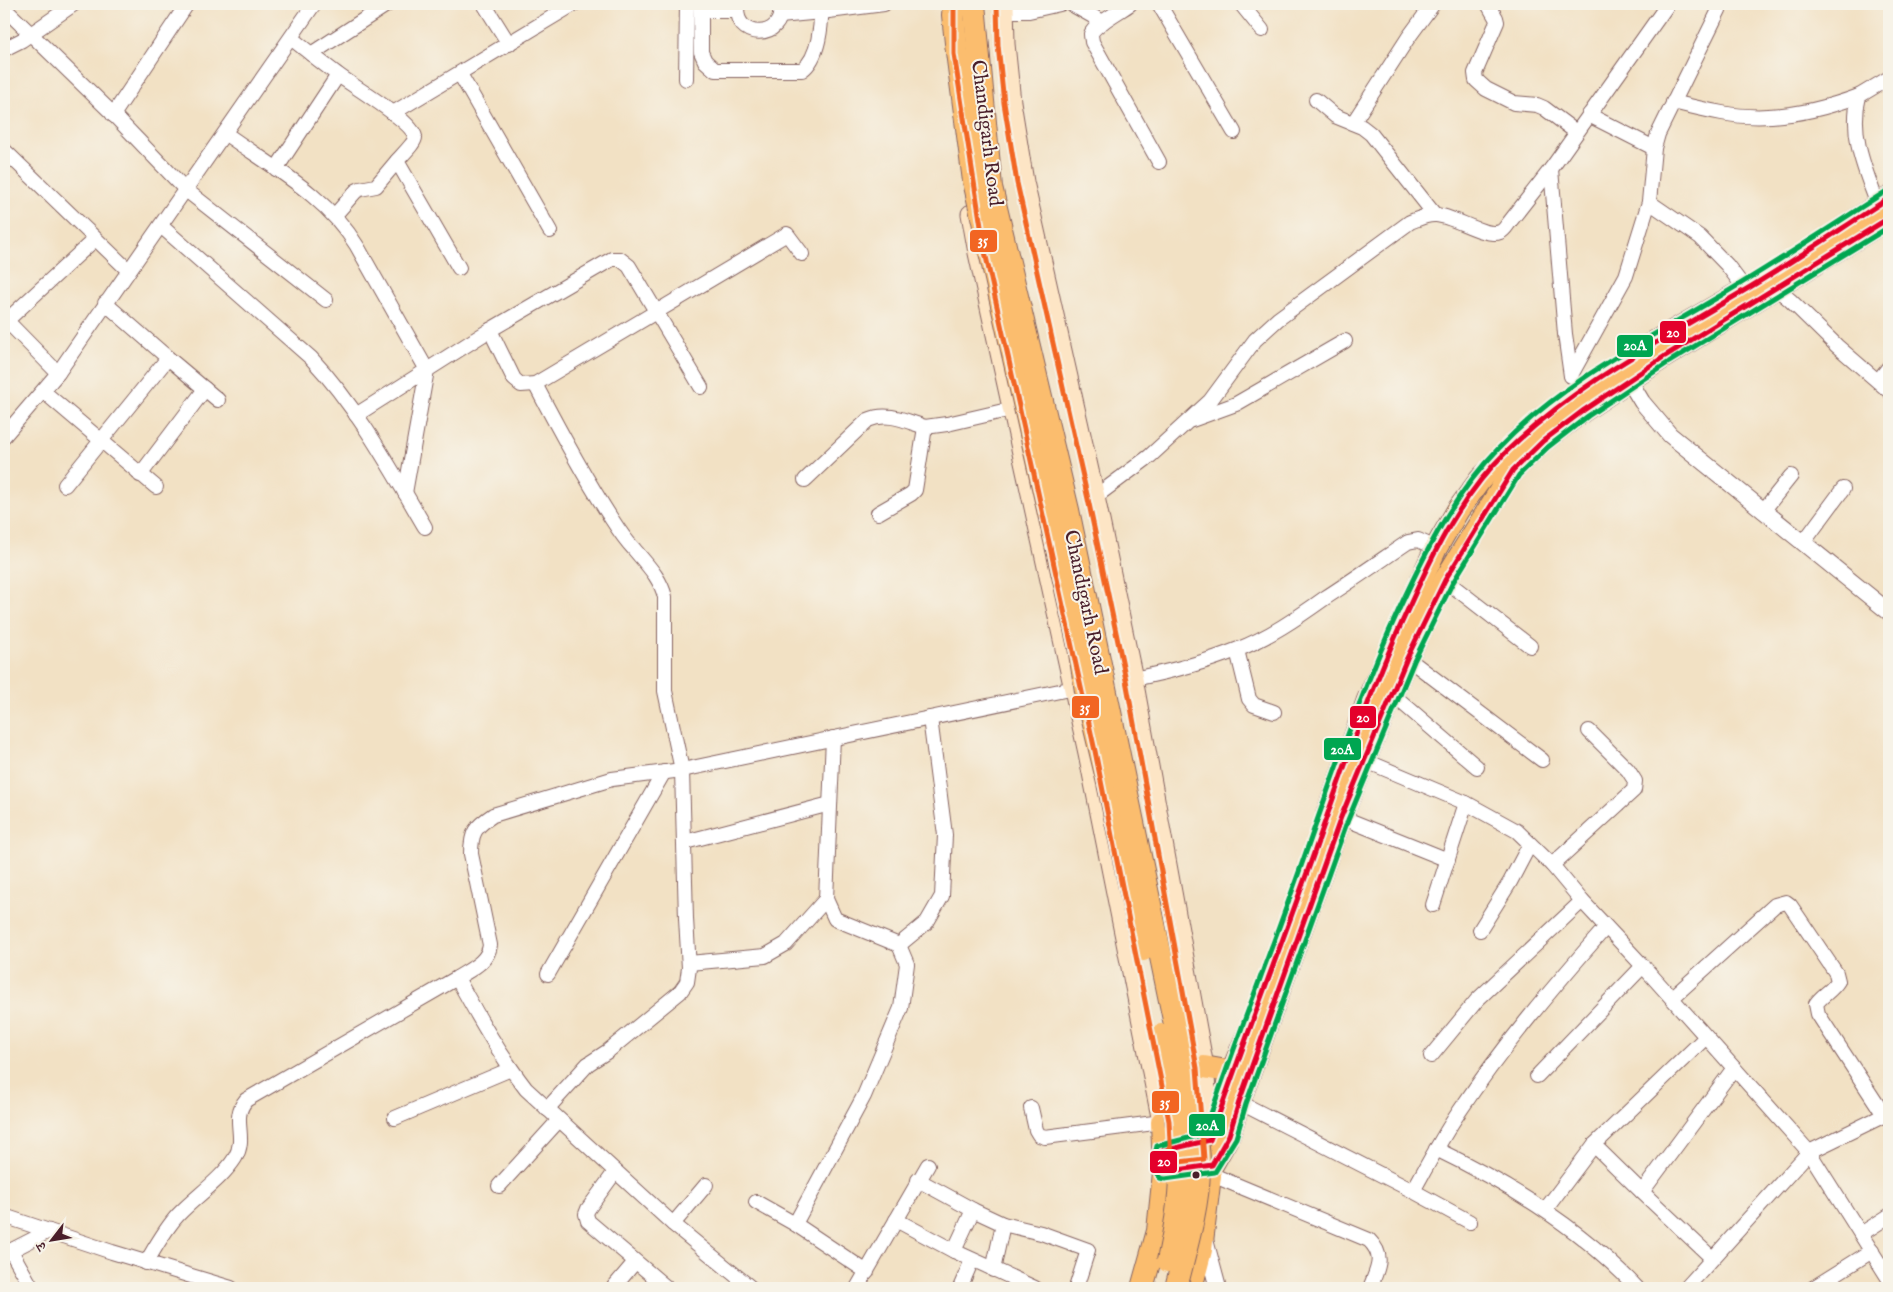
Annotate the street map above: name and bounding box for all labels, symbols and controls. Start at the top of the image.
street label: Chandigarh Road [965,59,1008,208]
line badge: 35 [969,229,998,253]
text: 35 [978,232,988,250]
line badge: 20 [1659,320,1687,344]
text: 20 [1666,324,1680,342]
line badge: 20A [1616,334,1654,358]
text: 20A [1624,337,1648,355]
street label: Chandigarh Road [1058,528,1113,677]
line badge: 35 [1071,695,1100,719]
text: 35 [1080,699,1090,717]
line badge: 20 [1349,705,1377,729]
text: 20 [1356,709,1370,727]
line badge: 20A [1323,737,1362,761]
text: 20A [1331,741,1355,759]
line badge: 35 [1151,1090,1180,1114]
text: 35 [1160,1094,1170,1112]
line badge: 20A [1188,1113,1226,1137]
text: 20A [1196,1117,1220,1135]
line badge: 20 [1149,1150,1178,1174]
text: 20 [1157,1153,1171,1171]
unlabelled marker [1191,1170,1201,1180]
north arrow [28,1214,78,1264]
text: उ [32,1238,52,1255]

